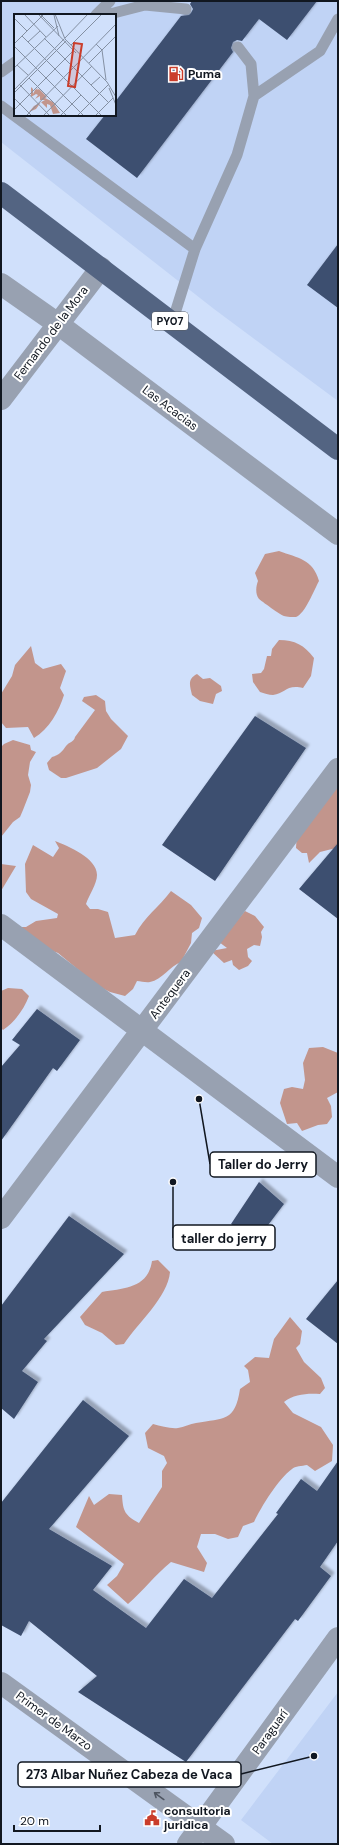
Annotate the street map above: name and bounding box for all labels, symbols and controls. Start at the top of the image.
inset map [14,14,116,116]
fuel station icon: Puma [167,65,185,83]
place label: Puma [188,66,221,82]
street label: Fernando de la Mora [10,283,92,383]
road number: PY07 [152,312,188,330]
street label: Las Acacias [139,382,201,434]
street label: Antequera [146,966,194,1022]
callout: Taller do Jerry [210,1152,316,1177]
text: Taller do Jerry [218,1156,308,1173]
callout: taller do jerry [173,1225,275,1250]
text: taller do jerry [181,1230,267,1247]
street label: Primer de Marzo [13,1688,95,1754]
street label: Paraguarí [248,1706,292,1757]
callout: 273 Albar Nuñez Cabeza de Vaca [18,1762,241,1787]
text: 273 Albar Nuñez Cabeza de Vaca [26,1766,232,1783]
one-way arrow [153,1792,164,1800]
place label: consultoria juridica [163,1803,231,1833]
scale bar [14,1807,100,1833]
public building icon: consultoria juridica [143,1809,161,1827]
text: 20 m [20,1813,49,1829]

